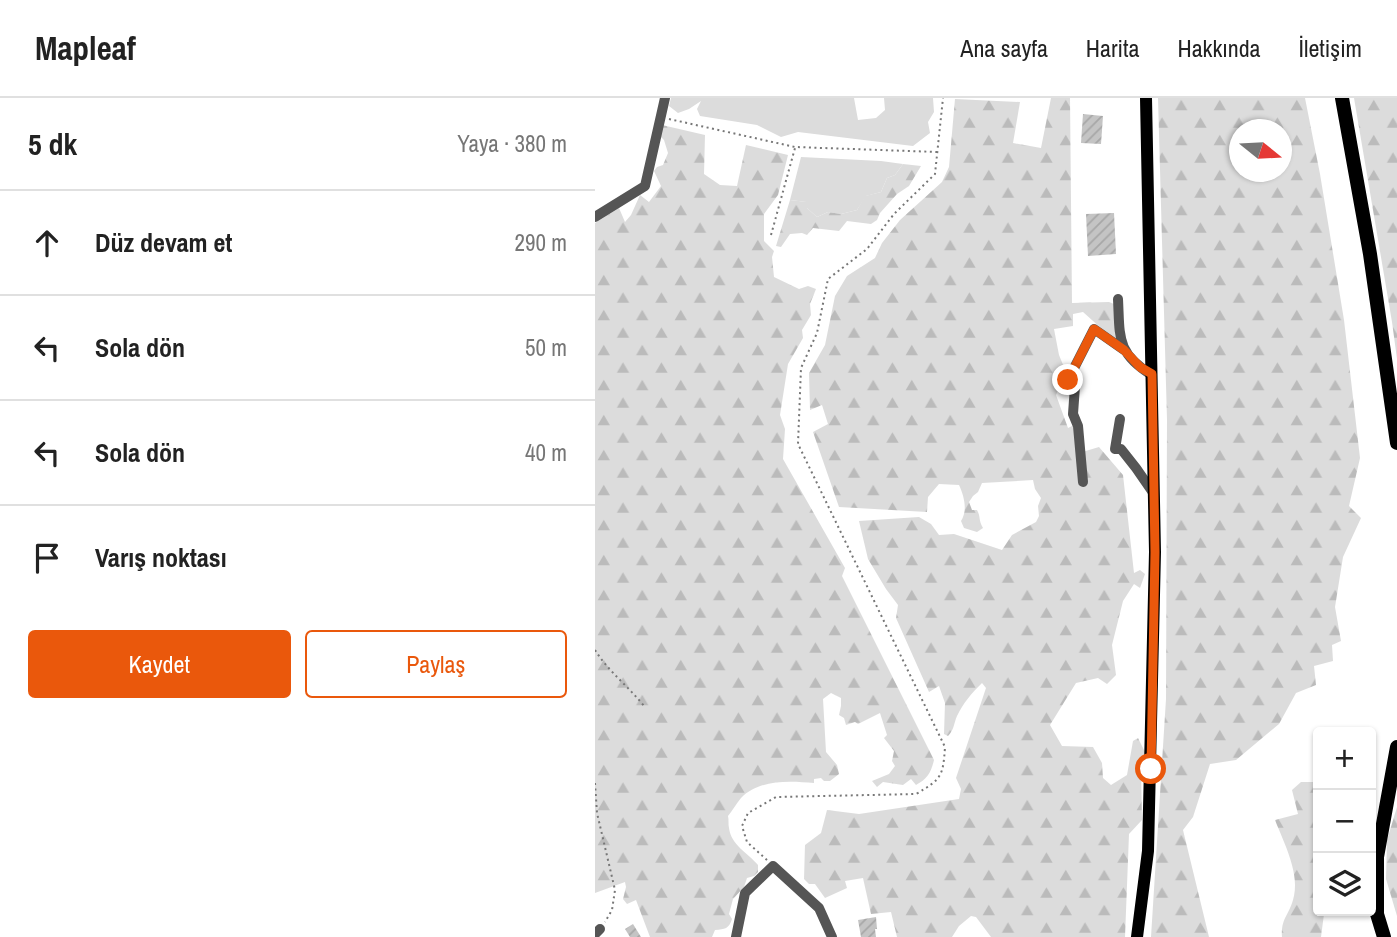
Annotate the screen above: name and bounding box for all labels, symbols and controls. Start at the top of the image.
text: Mapleaf [35,26,136,70]
text: Ana sayfa [960,32,1048,64]
text: Harita [1086,32,1139,64]
text: Hakkında [1177,32,1261,64]
text: İletişim [1299,32,1362,64]
north arrow [1229,119,1292,182]
text: 5 dk [28,124,77,164]
text: Yaya · 380 m [457,128,567,159]
icon: ahead [28,224,66,262]
text: Düz devam et [95,225,232,260]
text: 290 m [515,227,567,258]
icon: left [28,329,66,367]
text: Sola dön [95,330,185,365]
text: 50 m [525,332,567,363]
route end [1052,364,1083,395]
icon: left [28,434,66,472]
text: Sola dön [95,435,185,470]
text: 40 m [525,437,567,468]
icon: arrive [28,539,66,577]
text: Varış noktası [95,540,227,575]
button: Kaydet [28,630,291,698]
button: Paylaş [305,630,567,698]
map controls [1313,727,1376,916]
button: + [1313,727,1376,790]
route start [1135,753,1166,784]
button: − [1313,790,1376,853]
button: layers [1313,853,1376,916]

